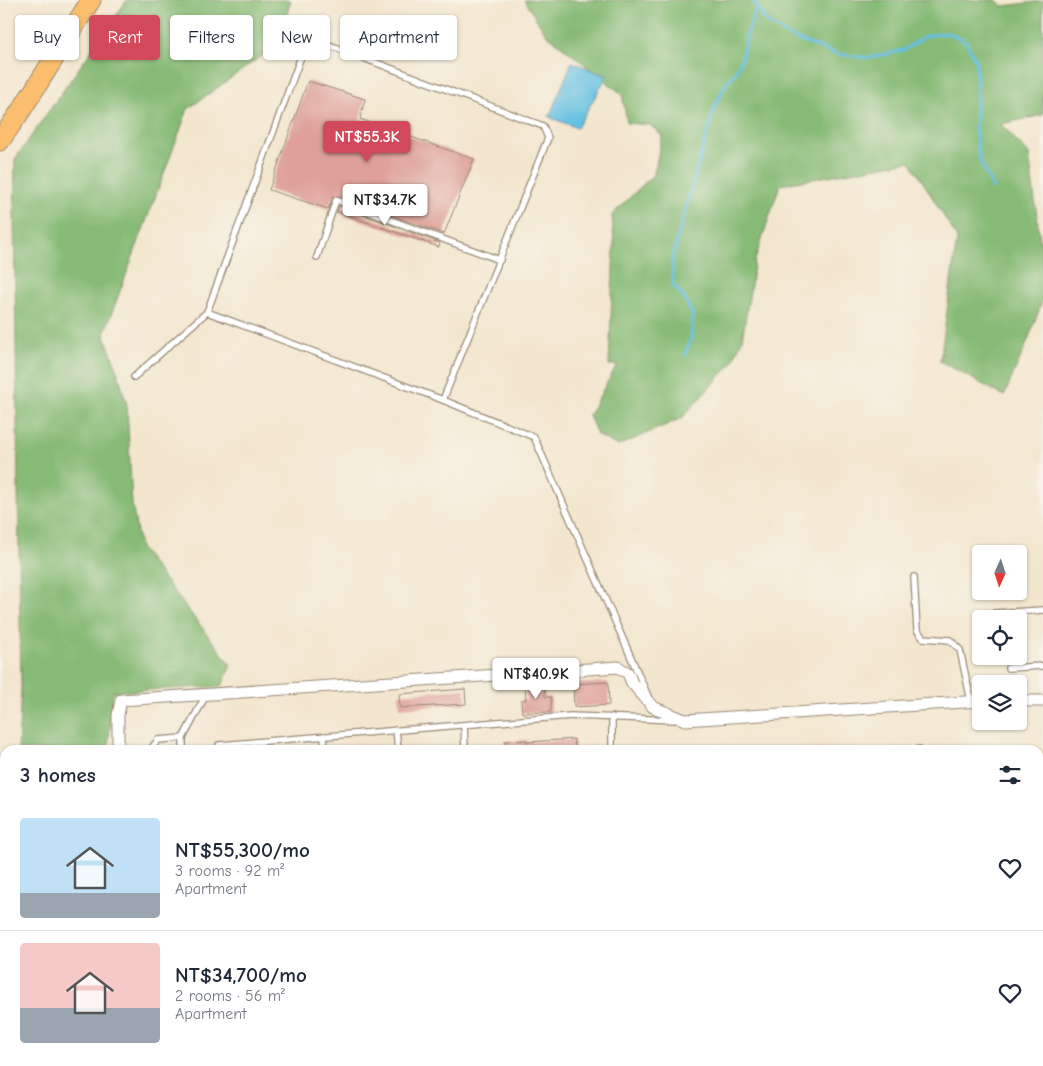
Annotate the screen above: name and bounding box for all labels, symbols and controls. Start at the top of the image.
chip: Buy [15,15,79,60]
chip: Rent [89,15,160,60]
chip: Filters [170,15,253,60]
chip: New [263,15,330,60]
chip: Apartment [340,15,457,60]
pin: NT$55.3K [315,120,419,163]
text: NT$55.3K [334,128,400,146]
pin: NT$34.7K [333,184,437,226]
text: NT$34.7K [354,191,416,209]
north arrow [972,545,1028,600]
map controls [972,545,1027,730]
button: locate [972,610,1027,665]
pin: NT$40.9K [484,658,588,700]
text: NT$40.9K [503,665,569,683]
button: layers [972,675,1027,730]
icon: filters [996,761,1024,789]
text: 3 homes [20,763,96,787]
icon: home [60,838,120,898]
text: NT$55,300/mo [175,838,310,862]
icon: heart [996,854,1024,882]
text: 3 rooms · 92 m² [175,862,284,880]
text: Apartment [175,880,247,898]
icon: home [60,963,120,1023]
text: NT$34,700/mo [175,963,307,987]
icon: heart [996,979,1024,1007]
text: 2 rooms · 56 m² [175,987,285,1005]
text: Apartment [175,1005,247,1023]

